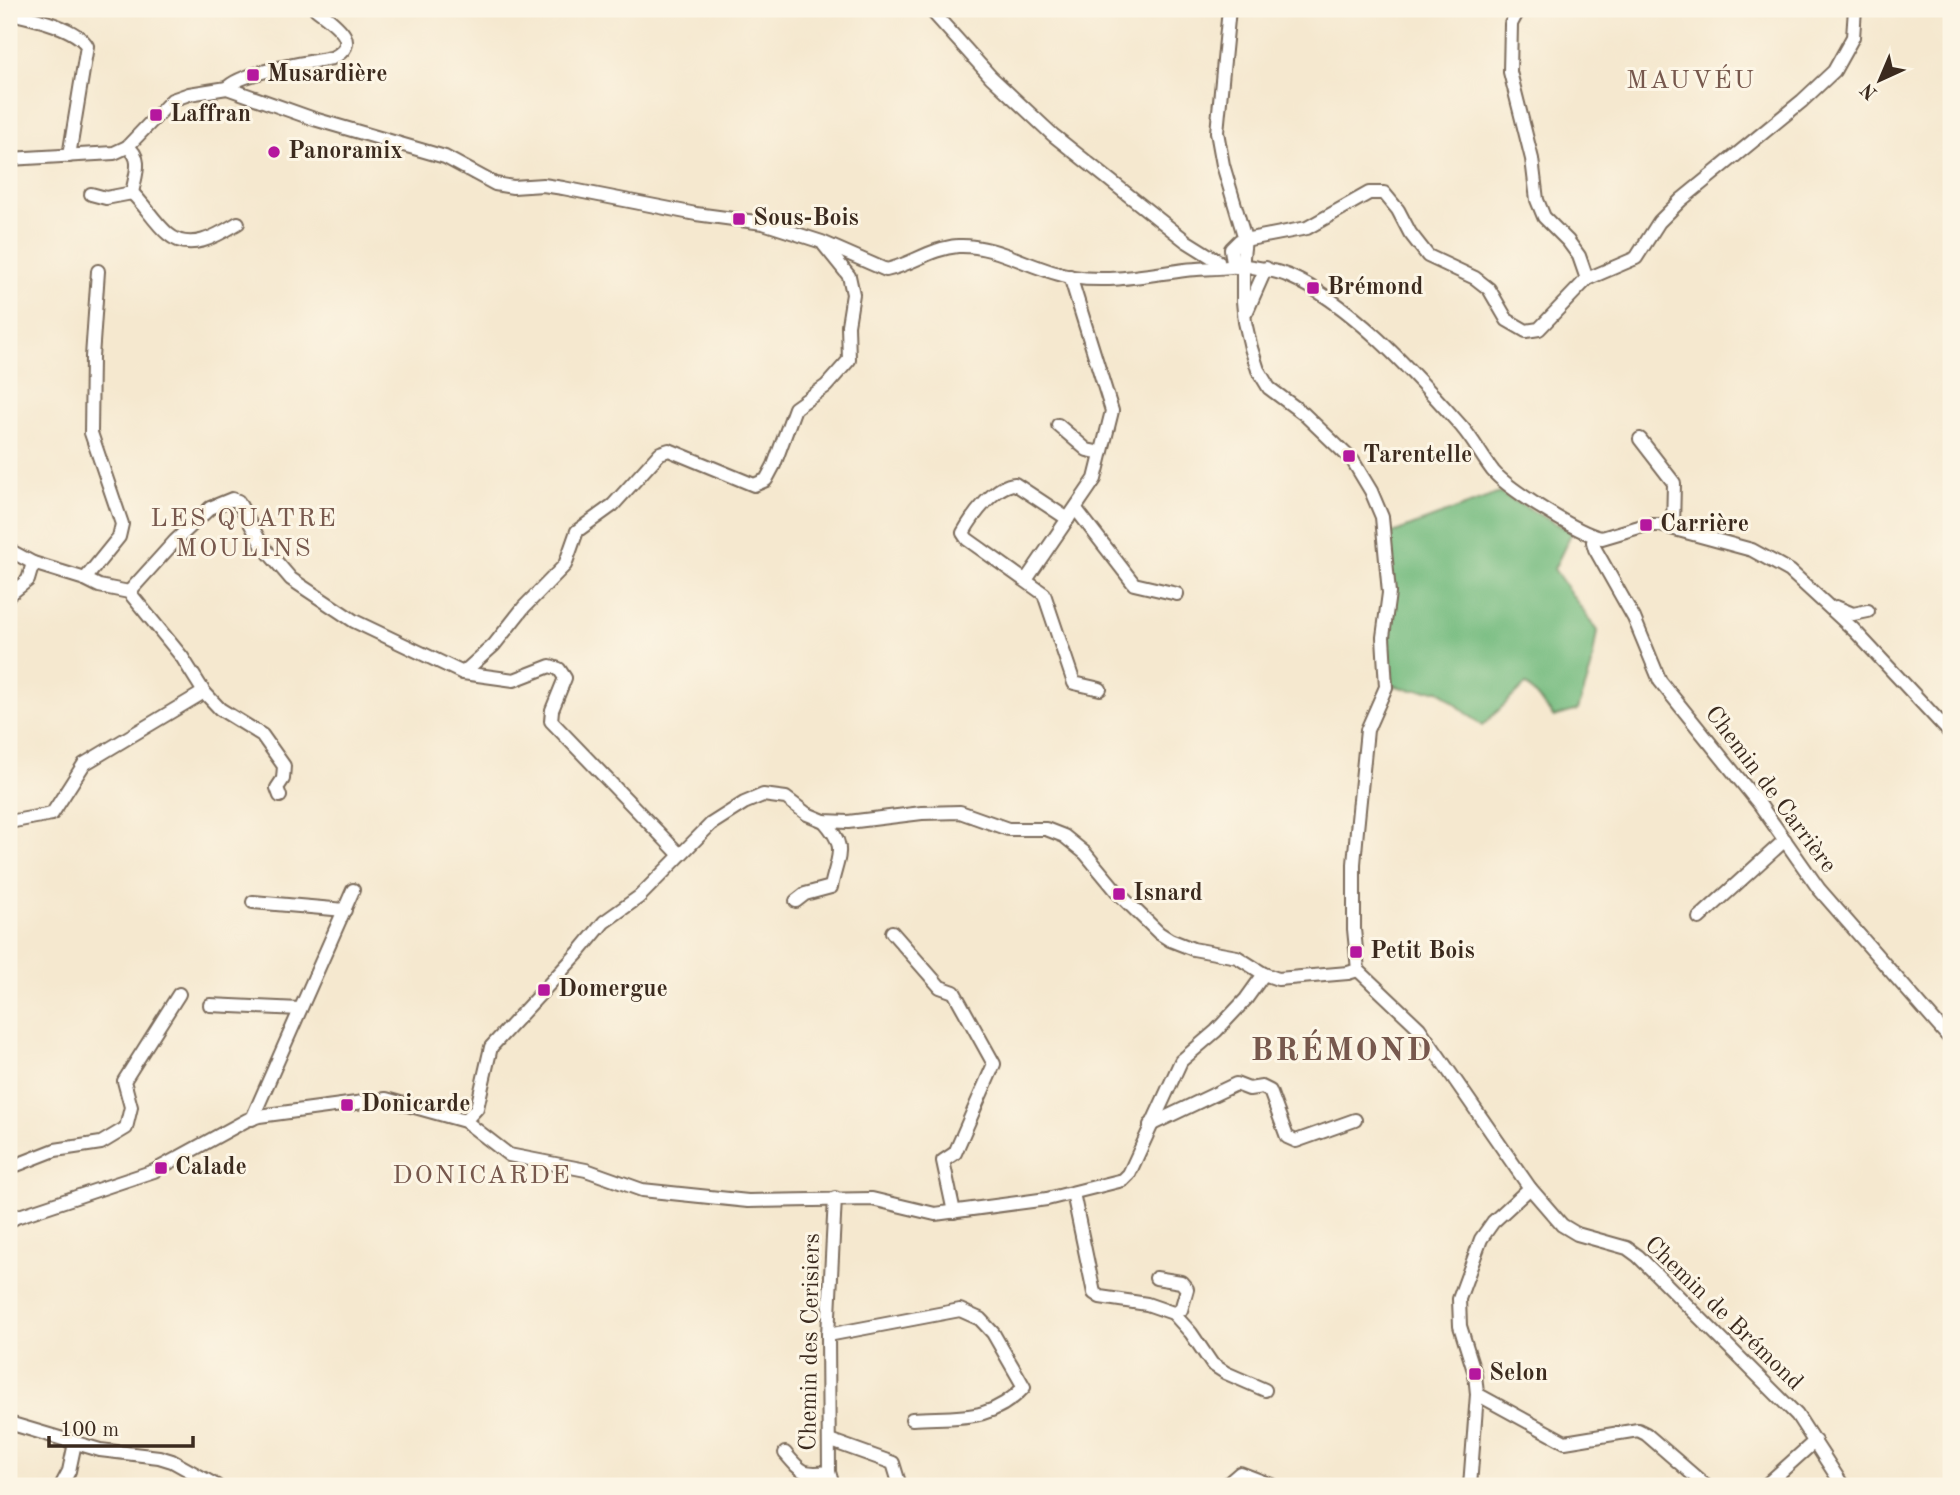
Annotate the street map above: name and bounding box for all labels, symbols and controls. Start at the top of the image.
north arrow [1844,46,1914,116]
place label: Musardière [267,63,388,87]
district label: MAUVÉU [1626,64,1756,94]
marker: Musardière [245,67,261,83]
text: N [1858,78,1882,102]
place label: Laffran [170,103,251,127]
marker: Laffran [148,107,164,123]
place label: Panoramix [288,140,403,164]
marker: Panoramix [266,144,282,160]
place label: Sous-Bois [753,207,859,231]
marker: Sous-Bois [731,211,747,227]
place label: Brémond [1327,276,1423,300]
marker: Brémond [1305,280,1321,296]
place label: Tarentelle [1363,444,1472,468]
marker: Tarentelle [1341,448,1357,464]
district label: LES QUATRE MOULINS [150,506,338,562]
place label: Carrière [1660,513,1749,537]
marker: Carrière [1638,517,1654,533]
street label: Chemin de Carrière [1700,702,1840,878]
place label: Isnard [1133,882,1203,906]
marker: Isnard [1111,886,1127,902]
place label: Petit Bois [1370,940,1475,964]
marker: Petit Bois [1348,944,1364,960]
place label: Domergue [558,978,668,1002]
marker: Domergue [536,982,552,998]
district label: BRÉMOND [1250,1029,1434,1068]
place label: Donicarde [361,1093,471,1117]
marker: Donicarde [339,1097,355,1113]
place label: Calade [175,1156,247,1180]
marker: Calade [153,1160,169,1176]
district label: DONICARDE [392,1163,572,1189]
street label: Chemin des Cerisiers [797,1233,825,1451]
street label: Chemin de Brémond [1639,1233,1807,1395]
place label: Selon [1489,1362,1548,1386]
marker: Selon [1467,1366,1483,1382]
scale bar [49,1404,192,1448]
text: 100 m [60,1420,119,1441]

